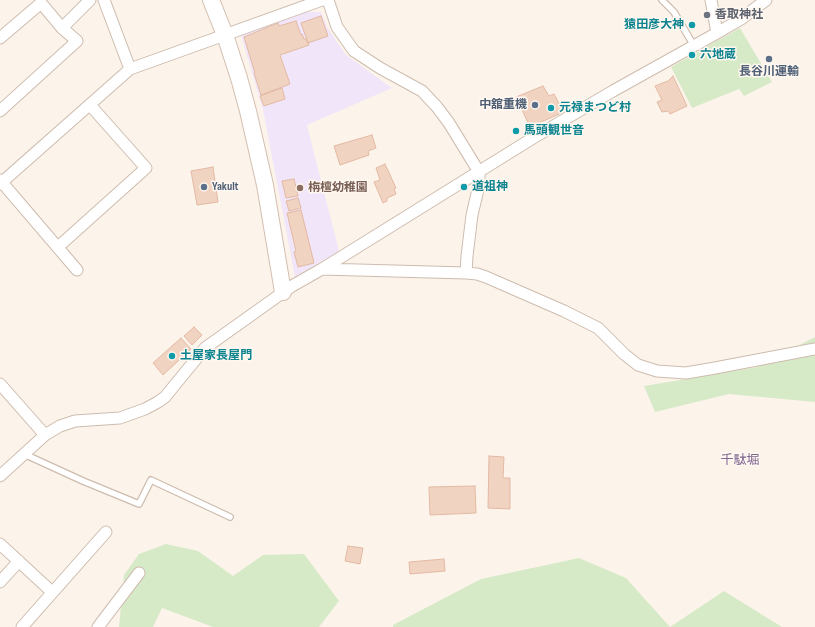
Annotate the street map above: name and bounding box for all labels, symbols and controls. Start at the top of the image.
place label: 香取神社 [715,8,763,22]
marker: 香取神社 [702,10,712,20]
place label: 猿田彦大神 [624,18,684,32]
marker: 猿田彦大神 [687,20,697,30]
place label: 六地蔵 [700,48,736,62]
marker: 六地蔵 [687,50,697,60]
marker: 長谷川運輸 [764,54,774,64]
place label: 長谷川運輸 [739,65,799,79]
place label: 中舘重機 [479,98,527,112]
marker: 中舘重機 [530,100,540,110]
place label: 元禄まつど村 [559,101,631,115]
marker: 元禄まつど村 [546,103,556,113]
place label: 馬頭観世音 [524,124,584,138]
marker: 馬頭観世音 [511,126,521,136]
place label: Yakult [212,180,239,194]
place label: 道祖神 [472,180,508,194]
place label: 栴檀幼稚園 [308,181,368,195]
marker: Yakult [199,182,209,192]
marker: 道祖神 [459,182,469,192]
marker: 栴檀幼稚園 [295,183,305,193]
place label: 土屋家長屋門 [180,349,252,363]
marker: 土屋家長屋門 [167,351,177,361]
district label: 千駄堀 [721,453,759,469]

